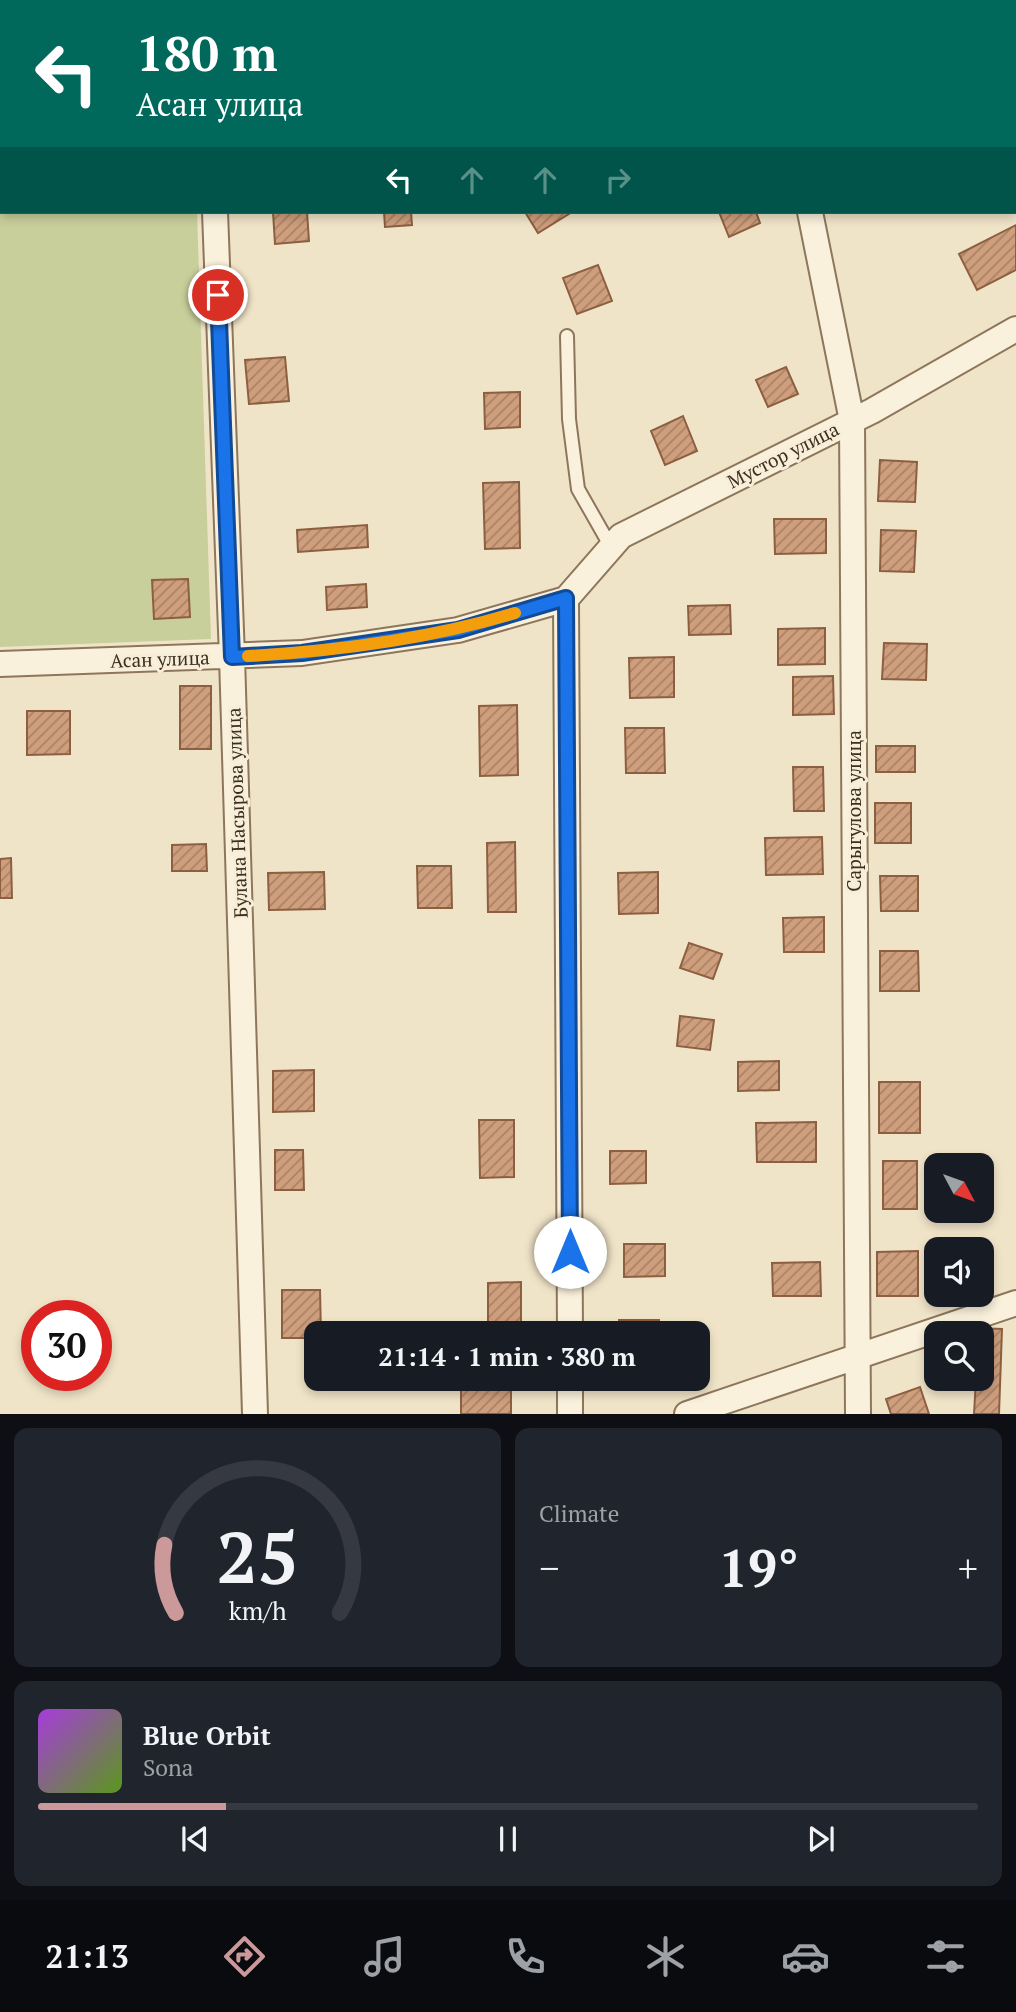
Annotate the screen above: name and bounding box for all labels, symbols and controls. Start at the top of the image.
text: 180 m [136,20,278,85]
icon: left [21,28,112,119]
text: Асан улица [136,83,303,125]
icon: left [380,161,418,199]
icon: ahead [453,161,491,199]
icon: ahead [526,161,564,199]
icon: right [599,161,637,199]
pin [188,265,248,325]
icon: arrive [199,276,237,314]
street label: Мустор улица [723,416,843,493]
street label: Асан улица [110,644,210,673]
street label: Булана Насырова улица [220,707,253,919]
street label: Сарыгулова улица [841,730,866,892]
north arrow [924,1153,994,1223]
map controls [924,1153,994,1391]
position arrow [533,1215,607,1289]
button: sound [924,1237,994,1307]
speed limit sign: 30 [21,1300,112,1391]
button: search [924,1321,994,1391]
text: 21:14 · 1 min · 380 m [378,1339,636,1373]
text: Climate [539,1498,619,1529]
text: 25 [216,1508,299,1605]
text: 19° [718,1533,799,1602]
text: − [539,1543,559,1593]
text: + [958,1543,978,1593]
text: km/h [229,1594,287,1627]
text: Blue Orbit [143,1718,271,1752]
text: Sona [143,1752,193,1783]
icon: previous [176,1820,214,1858]
icon: pause [489,1820,527,1858]
icon: next [802,1820,840,1858]
icon: directions [220,1932,269,1981]
icon: music [360,1932,409,1981]
icon: phone [501,1932,550,1981]
icon: climate [641,1932,690,1981]
icon: car [781,1932,830,1981]
icon: filters [921,1932,970,1981]
text: 21:13 [46,1935,129,1977]

